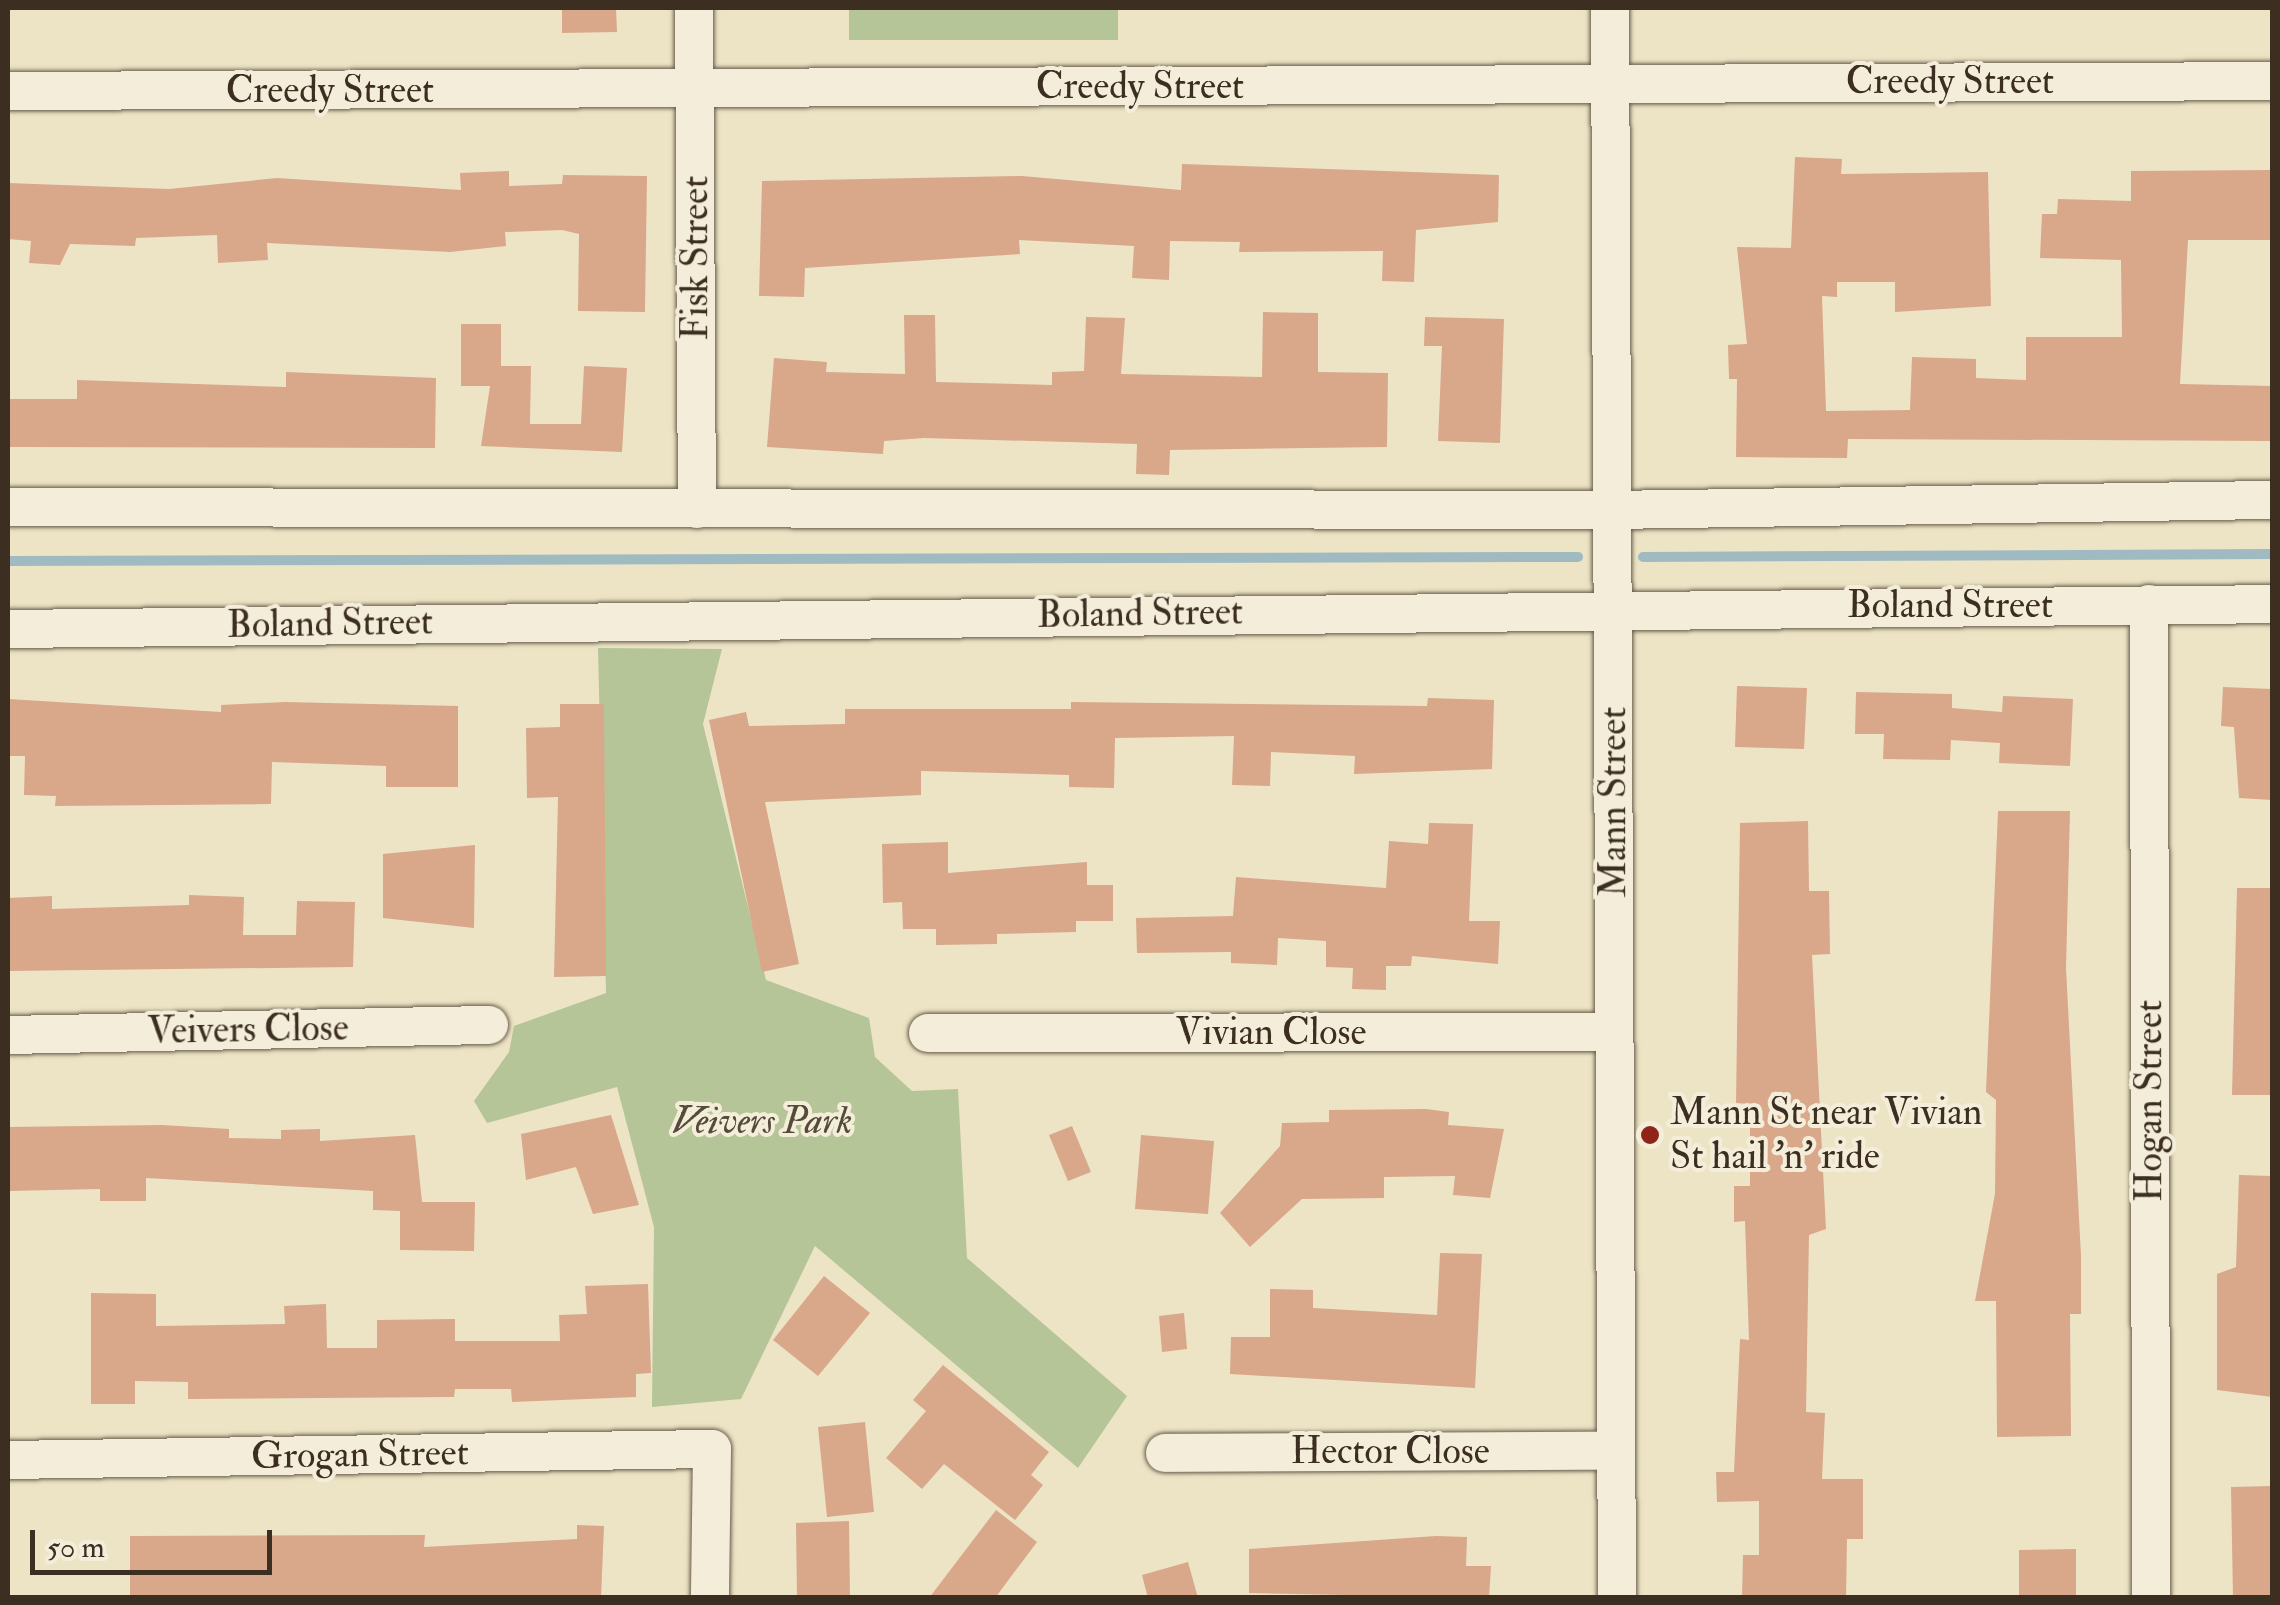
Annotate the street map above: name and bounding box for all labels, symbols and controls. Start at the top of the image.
street label: Creedy Street [1846,59,2054,105]
street label: Creedy Street [1036,64,1244,110]
street label: Creedy Street [226,68,434,114]
street label: Fisk Street [673,176,719,340]
street label: Boland Street [1847,583,2053,629]
street label: Boland Street [1037,589,1243,639]
street label: Boland Street [227,599,433,649]
street label: Mann Street [1591,707,1637,897]
street label: Hogan Street [2127,1000,2173,1202]
street label: Veivers Close [147,1005,349,1055]
street label: Vivian Close [1175,1010,1367,1056]
place label: Mann St near Vivian St hail 'n' ride [1670,1090,1982,1180]
park label: Veivers Park [672,1099,852,1145]
marker: Mann St near Vivian St hail 'n' ride [1639,1124,1661,1146]
street label: Hector Close [1290,1429,1490,1475]
street label: Grogan Street [251,1430,469,1480]
scale bar [35,1510,278,1572]
text: 50 m [47,1529,105,1566]

